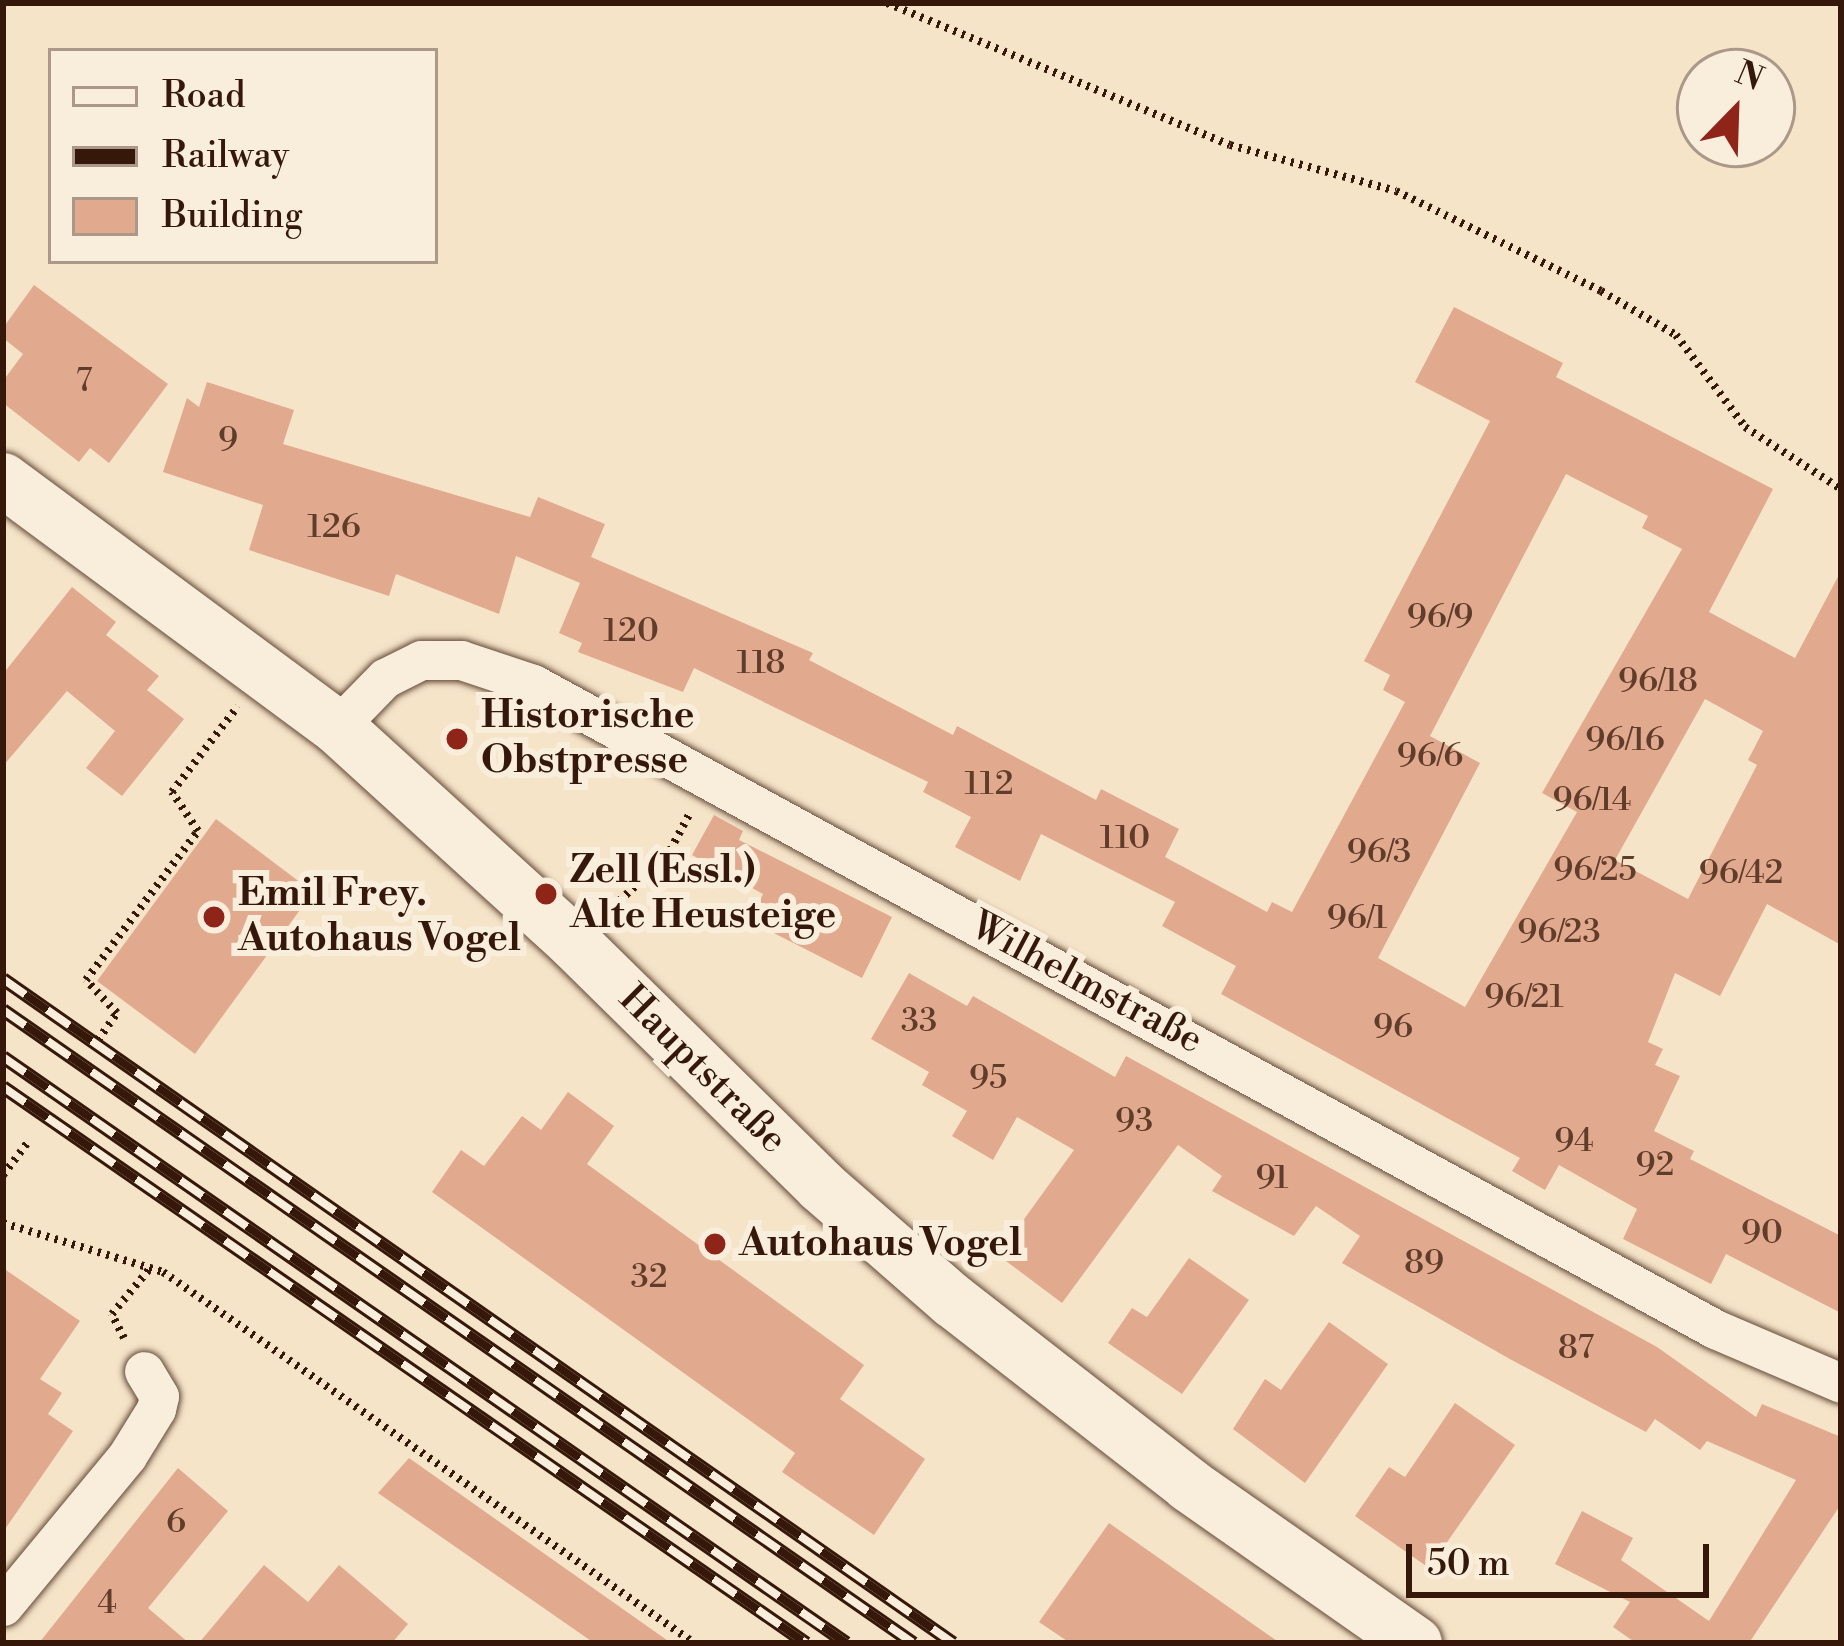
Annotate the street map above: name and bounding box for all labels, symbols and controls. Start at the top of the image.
legend [48,48,438,264]
north arrow [1676,48,1796,168]
text: N [1729,53,1769,101]
text: Road [162,74,245,119]
text: Railway [162,134,289,179]
text: Building [162,194,303,239]
house number: 7 [76,362,92,402]
house number: 9 [218,421,238,461]
house number: 126 [307,508,361,548]
house number: 96/9 [1407,598,1473,638]
house number: 120 [603,612,659,652]
house number: 118 [736,644,786,684]
house number: 96/18 [1618,662,1698,702]
place label: Historische Obstpresse [481,694,695,785]
house number: 96/16 [1585,721,1665,761]
marker: Historische Obstpresse [444,726,470,752]
house number: 96/6 [1397,737,1463,777]
house number: 112 [965,765,1013,805]
house number: 96/14 [1553,781,1631,821]
house number: 110 [1100,819,1150,859]
house number: 96/3 [1347,833,1411,873]
place label: Zell (Essl.) Alte Heusteige [570,849,836,940]
house number: 96/25 [1553,851,1637,891]
house number: 96/42 [1699,854,1783,894]
place label: Emil Frey. Autohaus Vogel [238,872,521,963]
marker: Zell (Essl.) Alte Heusteige [533,881,559,907]
house number: 96/1 [1327,899,1387,939]
street label: Wilhelmstraße [962,903,1210,1065]
marker: Emil Frey. Autohaus Vogel [201,904,227,930]
house number: 96/23 [1517,913,1601,953]
street label: Hauptstraße [608,976,796,1164]
house number: 96/21 [1484,978,1564,1018]
house number: 33 [901,1002,937,1042]
house number: 96 [1373,1008,1413,1048]
house number: 95 [969,1059,1007,1099]
house number: 93 [1115,1102,1153,1142]
house number: 94 [1554,1122,1594,1162]
house number: 92 [1636,1146,1674,1186]
house number: 91 [1255,1159,1289,1199]
house number: 90 [1741,1214,1783,1254]
place label: Autohaus Vogel [739,1221,1022,1267]
marker: Autohaus Vogel [702,1231,728,1257]
house number: 89 [1404,1244,1444,1284]
house number: 32 [630,1258,668,1298]
house number: 87 [1558,1329,1594,1369]
house number: 6 [166,1503,186,1543]
scale bar [1412,1520,1715,1594]
text: 50 m [1427,1542,1510,1587]
house number: 4 [97,1584,117,1624]

